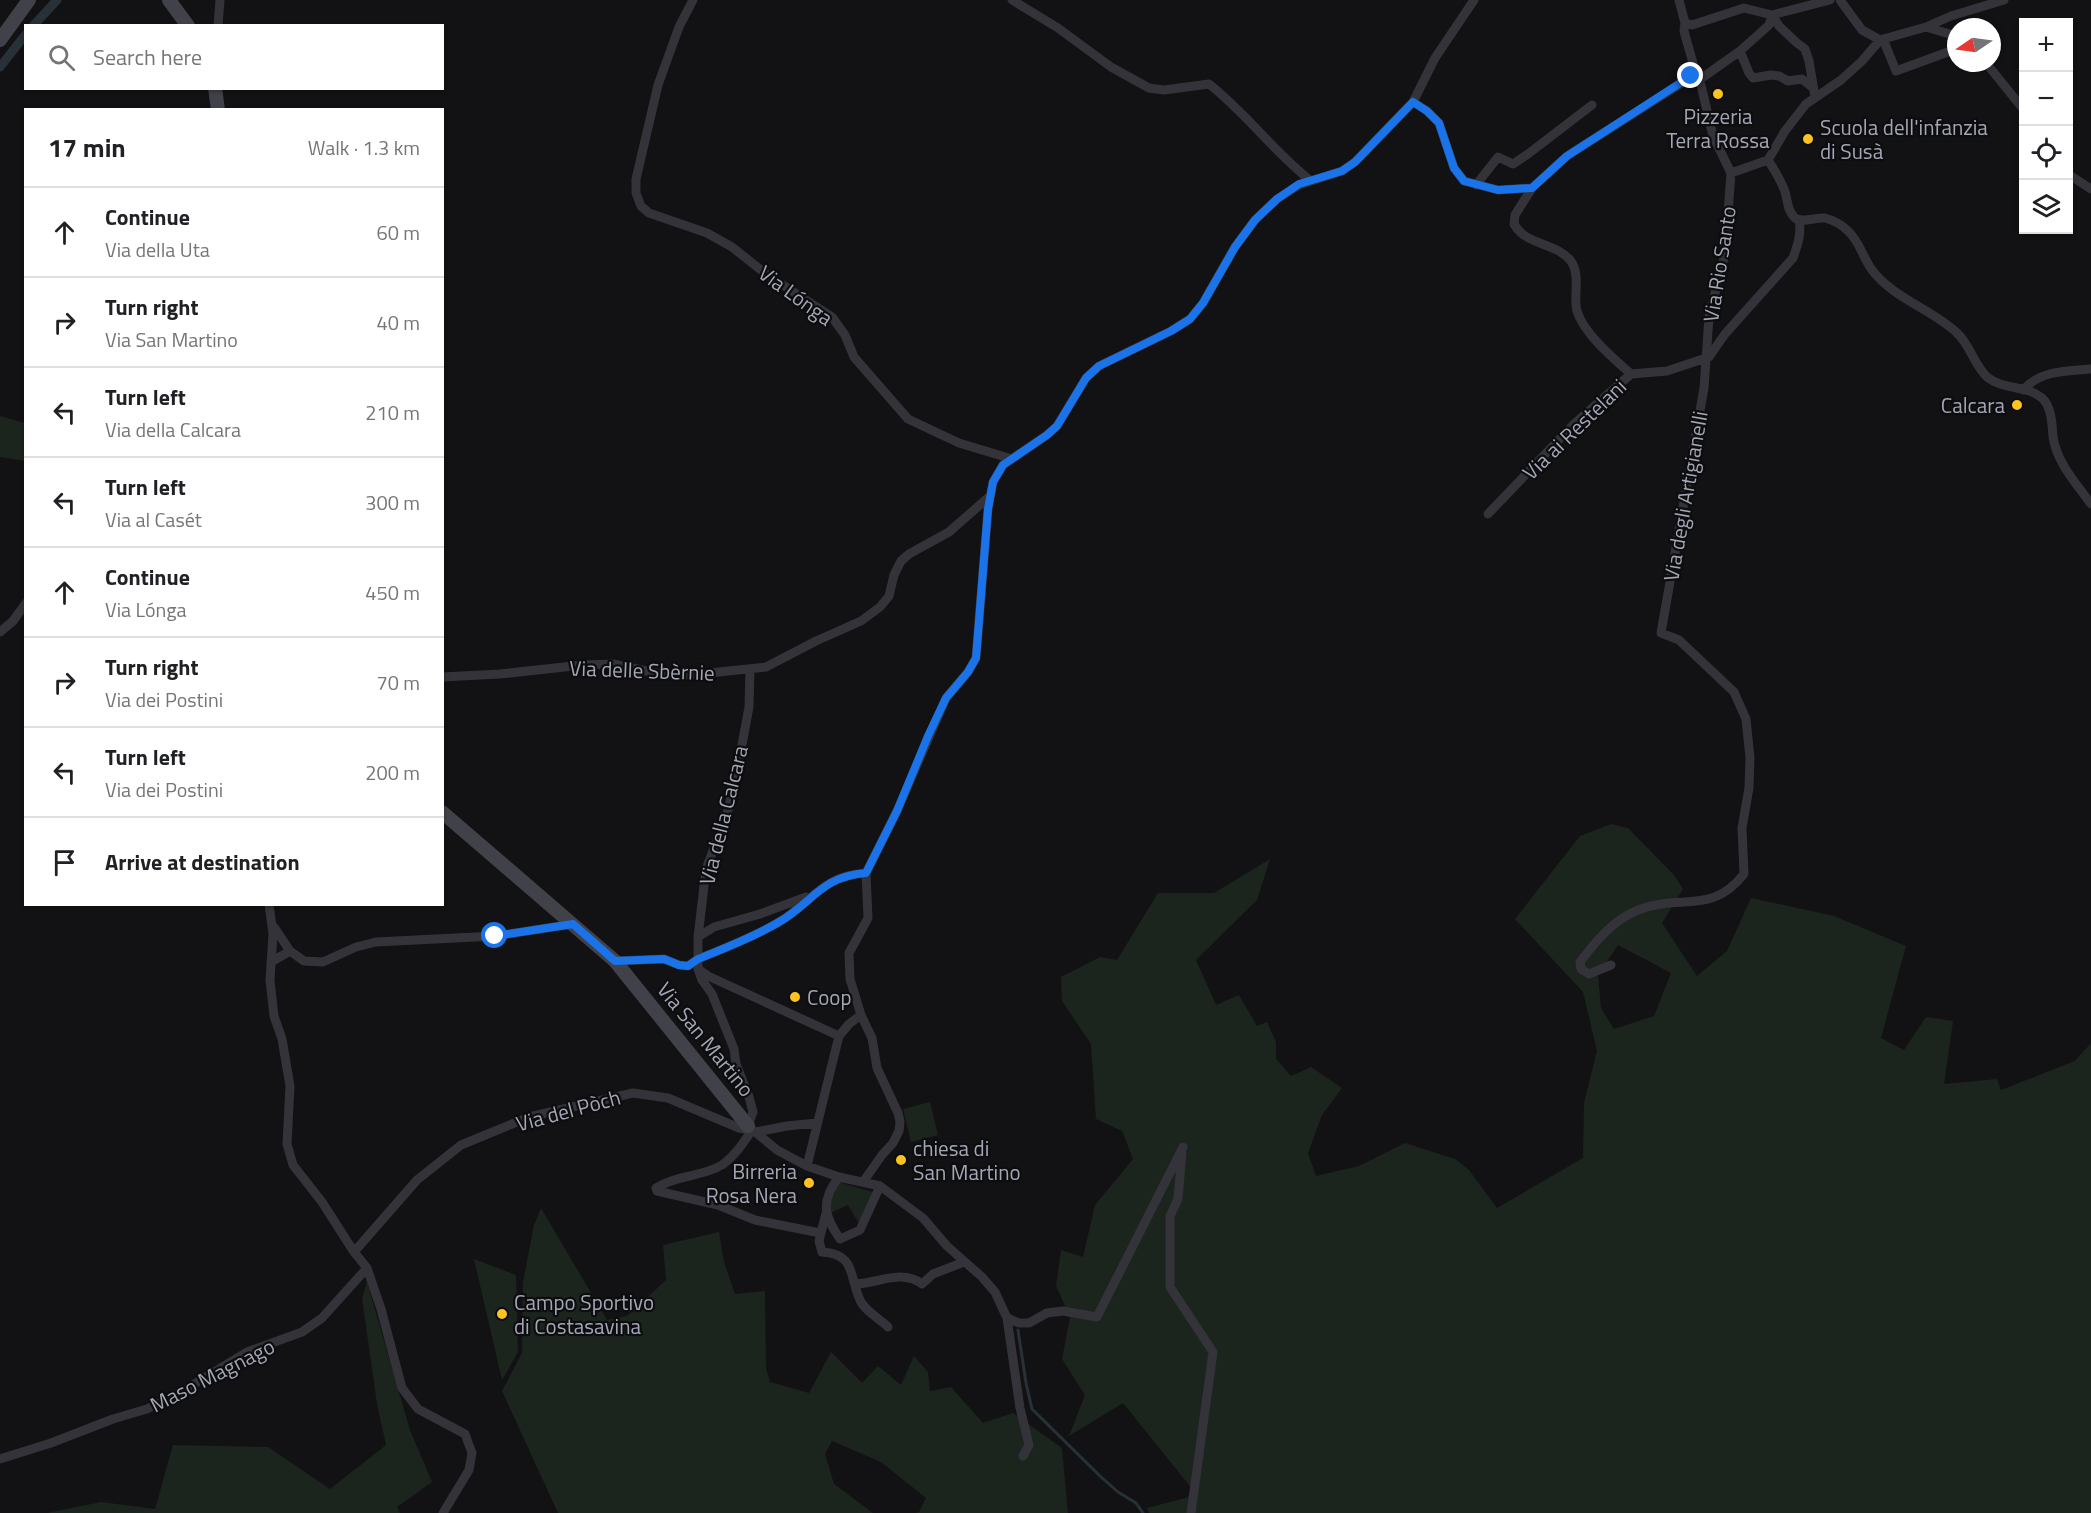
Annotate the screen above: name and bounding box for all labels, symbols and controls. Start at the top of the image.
north arrow [1947,18,2001,72]
map controls [2019,18,2073,234]
button: + [2019,18,2073,72]
search box [24,24,444,90]
text: Search here [93,40,202,74]
icon: search [45,41,78,74]
route end [1677,62,1703,88]
button: − [2019,72,2073,126]
marker: Pizzeria Terra Rossa [1711,87,1725,101]
place label: Pizzeria Terra Rossa [1666,100,1770,156]
place label: Scuola dell'infanzia di Susà [1820,111,1988,167]
button: locate [2019,126,2073,180]
text: 17 min [48,128,126,167]
text: Walk · 1.3 km [308,132,420,163]
marker: Scuola dell'infanzia di Susà [1801,132,1815,146]
button: layers [2019,180,2073,234]
text: Continue [105,200,190,234]
street label: Via Rio Santo [1694,204,1744,324]
icon: ahead [48,216,81,249]
text: 60 m [376,217,420,248]
text: Via della Uta [105,234,210,265]
street label: Via Lónga [752,257,840,333]
text: Turn right [105,290,199,324]
icon: right [48,306,81,339]
text: 40 m [376,307,420,338]
text: Via San Martino [105,324,238,355]
street label: Via ai Restelani [1515,371,1633,487]
text: Turn left [105,380,186,414]
place label: Calcara [1941,389,2005,421]
icon: left [48,396,81,429]
text: 210 m [365,397,420,428]
marker: Calcara [2010,398,2024,412]
street label: Via degli Artigianelli [1654,408,1716,584]
text: Via della Calcara [105,414,241,445]
text: Turn left [105,470,186,504]
icon: left [48,486,81,519]
text: 300 m [365,487,420,518]
text: Via al Casét [105,504,202,535]
text: Continue [105,560,190,594]
icon: ahead [48,576,81,609]
text: 450 m [365,577,420,608]
text: Via Lónga [105,594,187,625]
text: Turn right [105,650,199,684]
street label: Via delle Sbèrnie [569,651,715,689]
icon: right [48,666,81,699]
text: 70 m [376,667,420,698]
text: Via dei Postini [105,684,223,715]
text: Turn left [105,740,186,774]
street label: Via della Calcara [690,741,756,888]
icon: left [48,756,81,789]
text: 200 m [365,757,420,788]
text: Via dei Postini [105,774,223,805]
text: Arrive at destination [105,845,300,879]
icon: arrive [48,846,81,879]
route start [481,922,507,948]
street label: Via San Martino [650,975,762,1103]
place label: Coop [807,981,851,1013]
marker: Coop [788,990,802,1004]
street label: Via del Pòch [512,1081,624,1139]
place label: chiesa di San Martino [913,1132,1021,1188]
marker: chiesa di San Martino [894,1153,908,1167]
place label: Birreria Rosa Nera [706,1155,797,1211]
marker: Birreria Rosa Nera [802,1176,816,1190]
place label: Campo Sportivo di Costasavina [514,1286,654,1342]
marker: Campo Sportivo di Costasavina [495,1307,509,1321]
street label: Maso Magnago [144,1330,280,1420]

